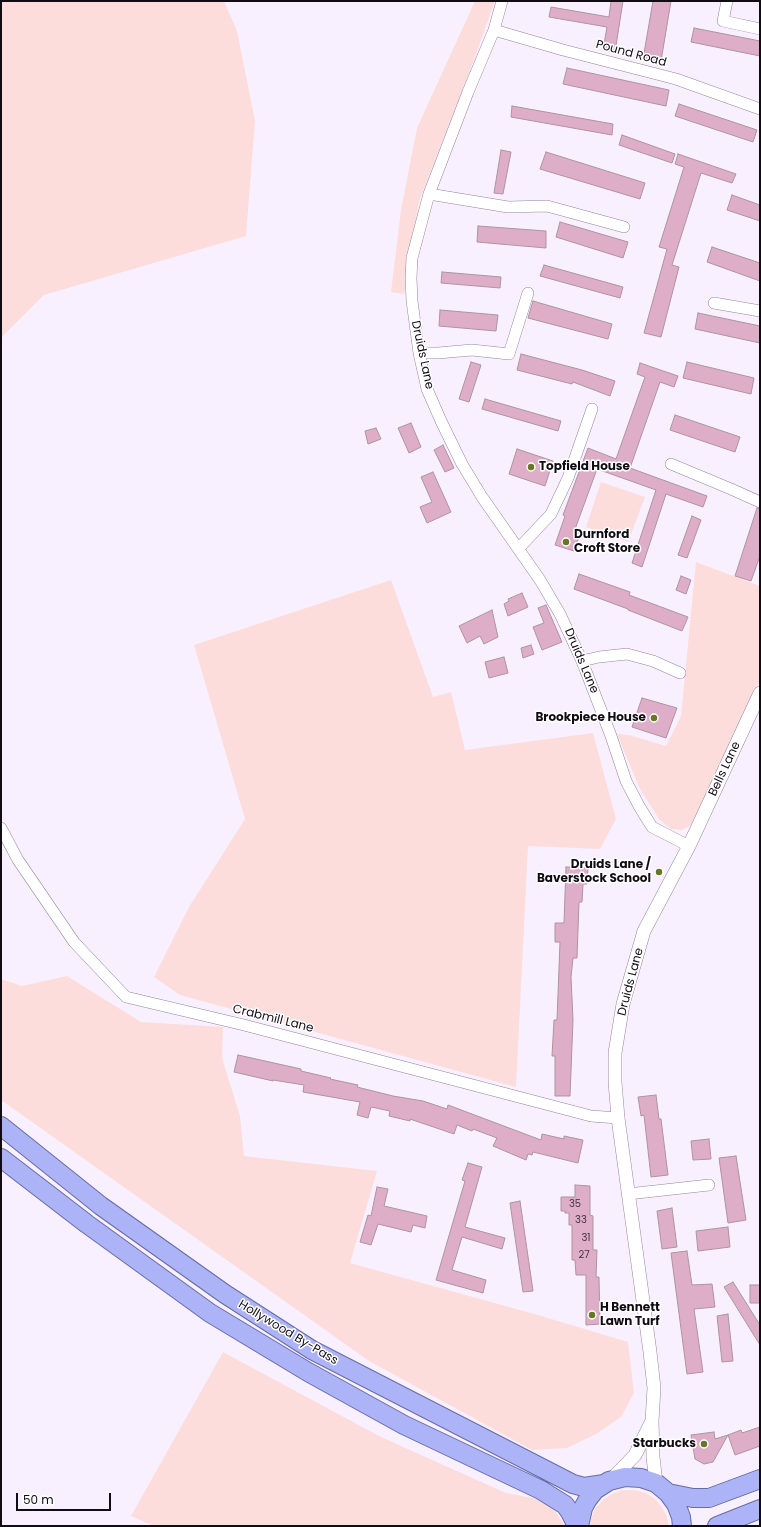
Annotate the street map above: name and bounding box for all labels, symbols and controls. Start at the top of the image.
street label: Pound Road [594,38,668,70]
street label: Druids Lane [408,319,436,391]
place label: Topfield House [539,460,630,474]
marker: Topfield House [526,462,536,472]
place label: Durnford Croft Store [574,528,640,556]
marker: Durnford Croft Store [561,537,571,547]
street label: Druids Lane [561,626,601,696]
place label: Brookpiece House [535,711,646,725]
marker: Brookpiece House [649,713,659,723]
street label: Bells Lane [706,739,744,799]
place label: Druids Lane / Baverstock School [537,858,651,886]
marker: Druids Lane / Baverstock School [654,867,664,877]
street label: Druids Lane [615,947,647,1017]
street label: Crabmill Lane [231,1002,315,1036]
house number: 35 [569,1198,581,1210]
house number: 33 [575,1214,587,1226]
house number: 31 [581,1232,591,1244]
house number: 27 [578,1249,590,1261]
street label: Hollywood By-Pass [236,1298,340,1368]
place label: H Bennett Lawn Turf [600,1301,660,1329]
marker: H Bennett Lawn Turf [587,1310,597,1320]
place label: Starbucks [633,1437,696,1451]
marker: Starbucks [699,1439,709,1449]
scale bar [18,1485,113,1511]
text: 50 m [23,1491,54,1508]

